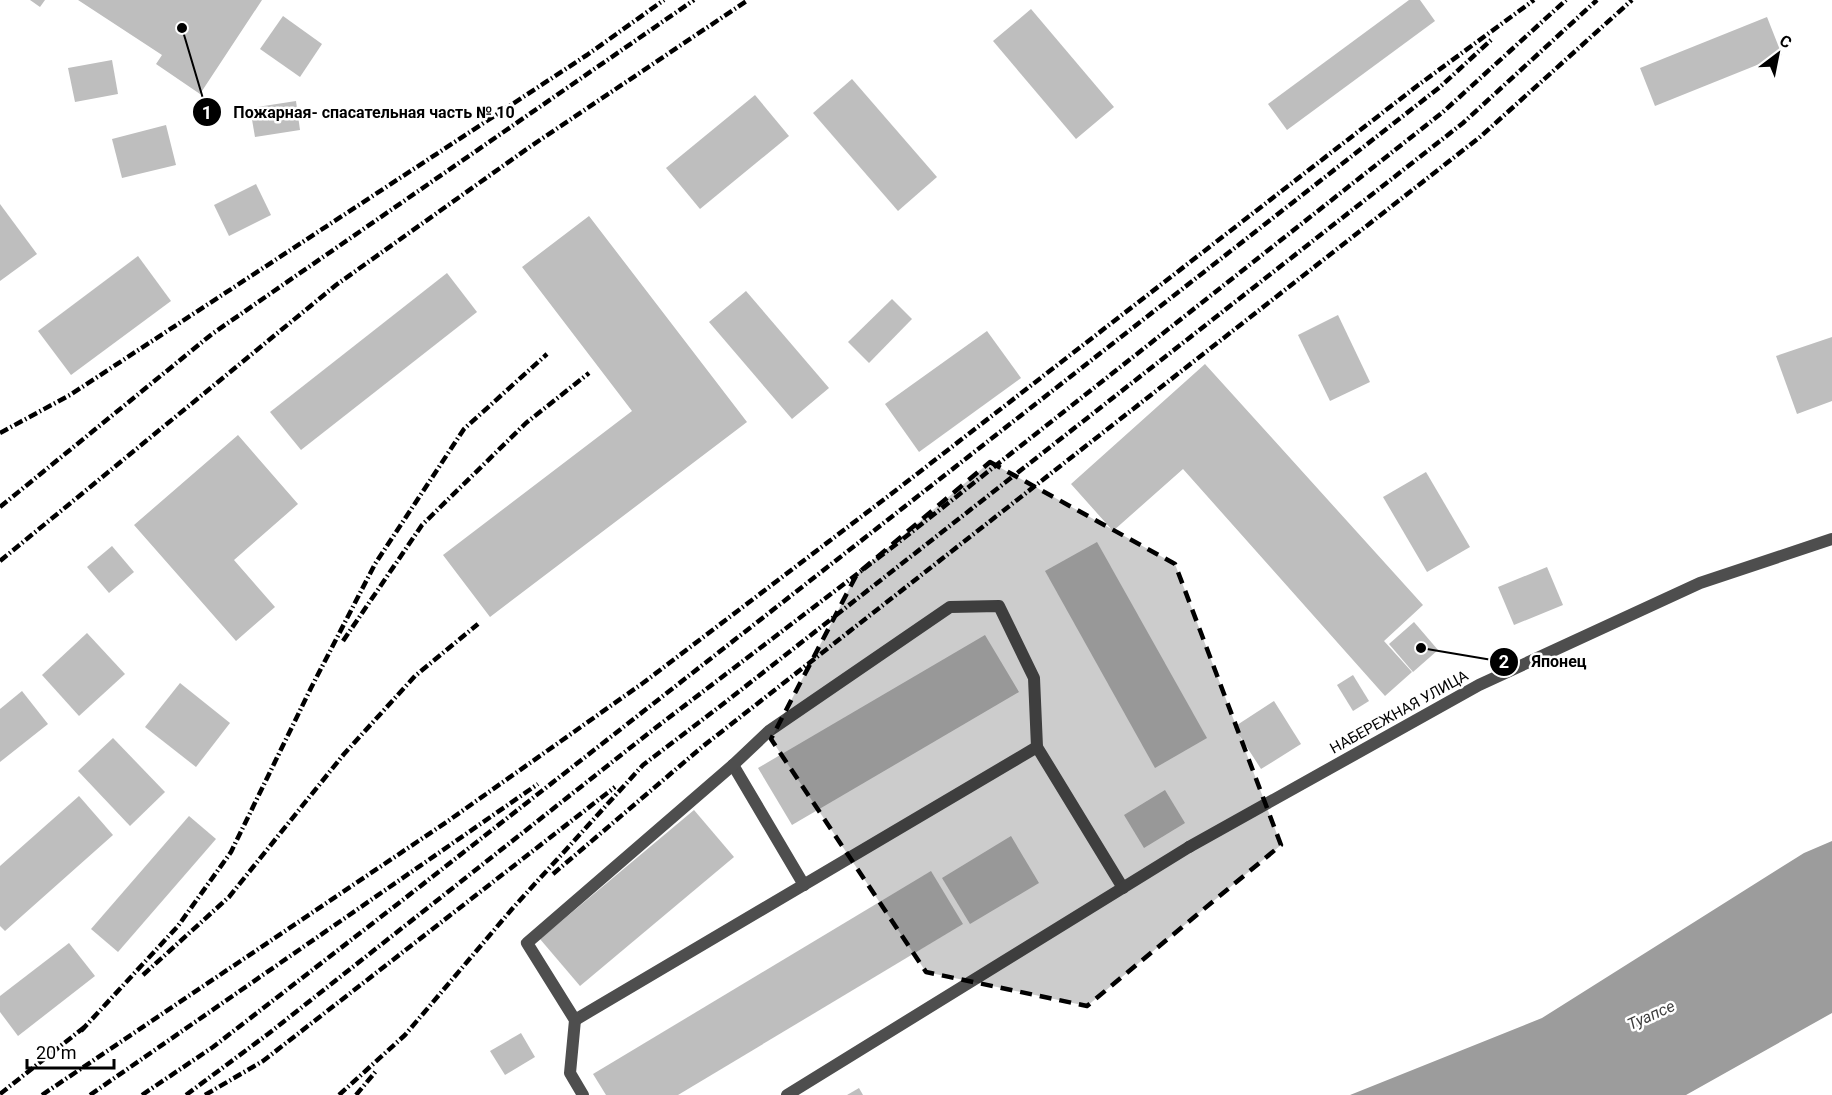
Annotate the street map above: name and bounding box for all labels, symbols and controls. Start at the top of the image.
north arrow [1748,24,1808,84]
text: С [1776,31,1795,53]
callout: Пожарная- спасательная часть № 10 [192,95,527,129]
text: 1 [202,102,212,123]
text: Пожарная- спасательная часть № 10 [233,103,515,122]
callout: Японец [1489,645,1598,679]
text: 2 [1499,651,1509,672]
text: Японец [1530,652,1587,671]
street label: НАБЕРЕЖНАЯ УЛИЦА [1327,666,1471,758]
water label: Туапсе [1624,996,1678,1034]
scale bar [27,1032,114,1070]
text: 20 m [36,1042,76,1063]

